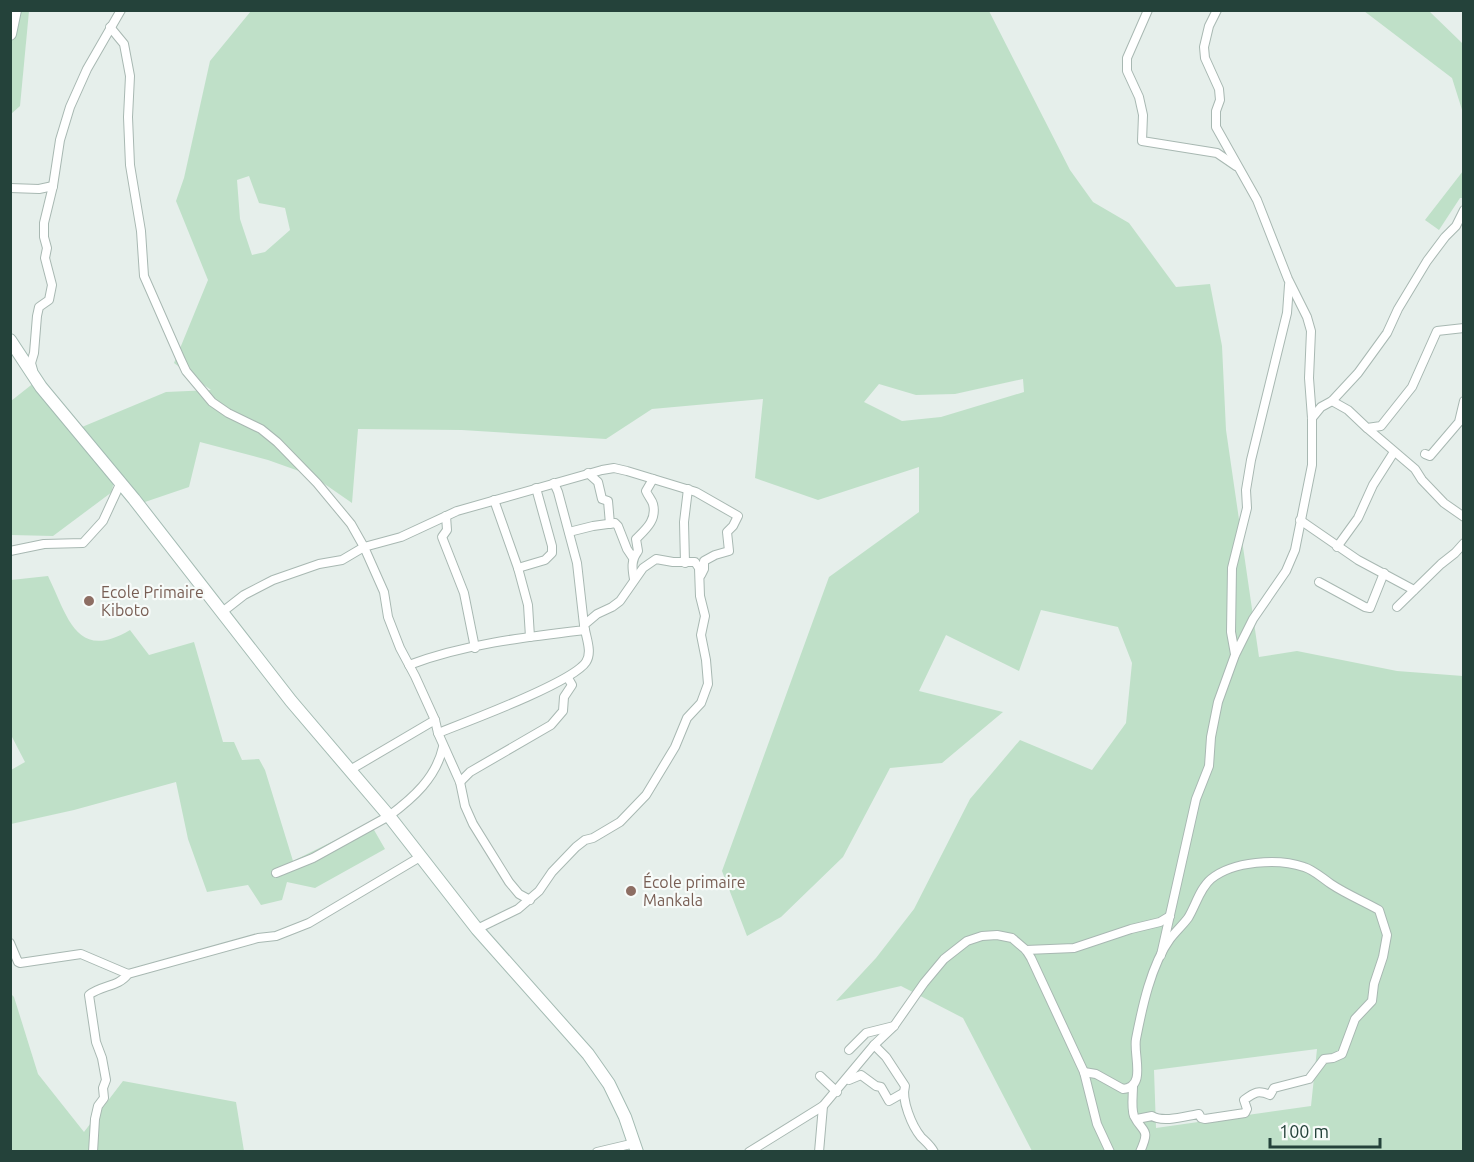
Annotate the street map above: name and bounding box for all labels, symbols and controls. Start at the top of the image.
place label: Ecole Primaire Kiboto [101,583,204,619]
marker: Ecole Primaire Kiboto [82,594,96,608]
place label: École primaire Mankala [643,871,746,909]
marker: École primaire Mankala [624,884,638,898]
scale bar [1270,1111,1380,1149]
text: 100 m [1279,1121,1329,1141]

